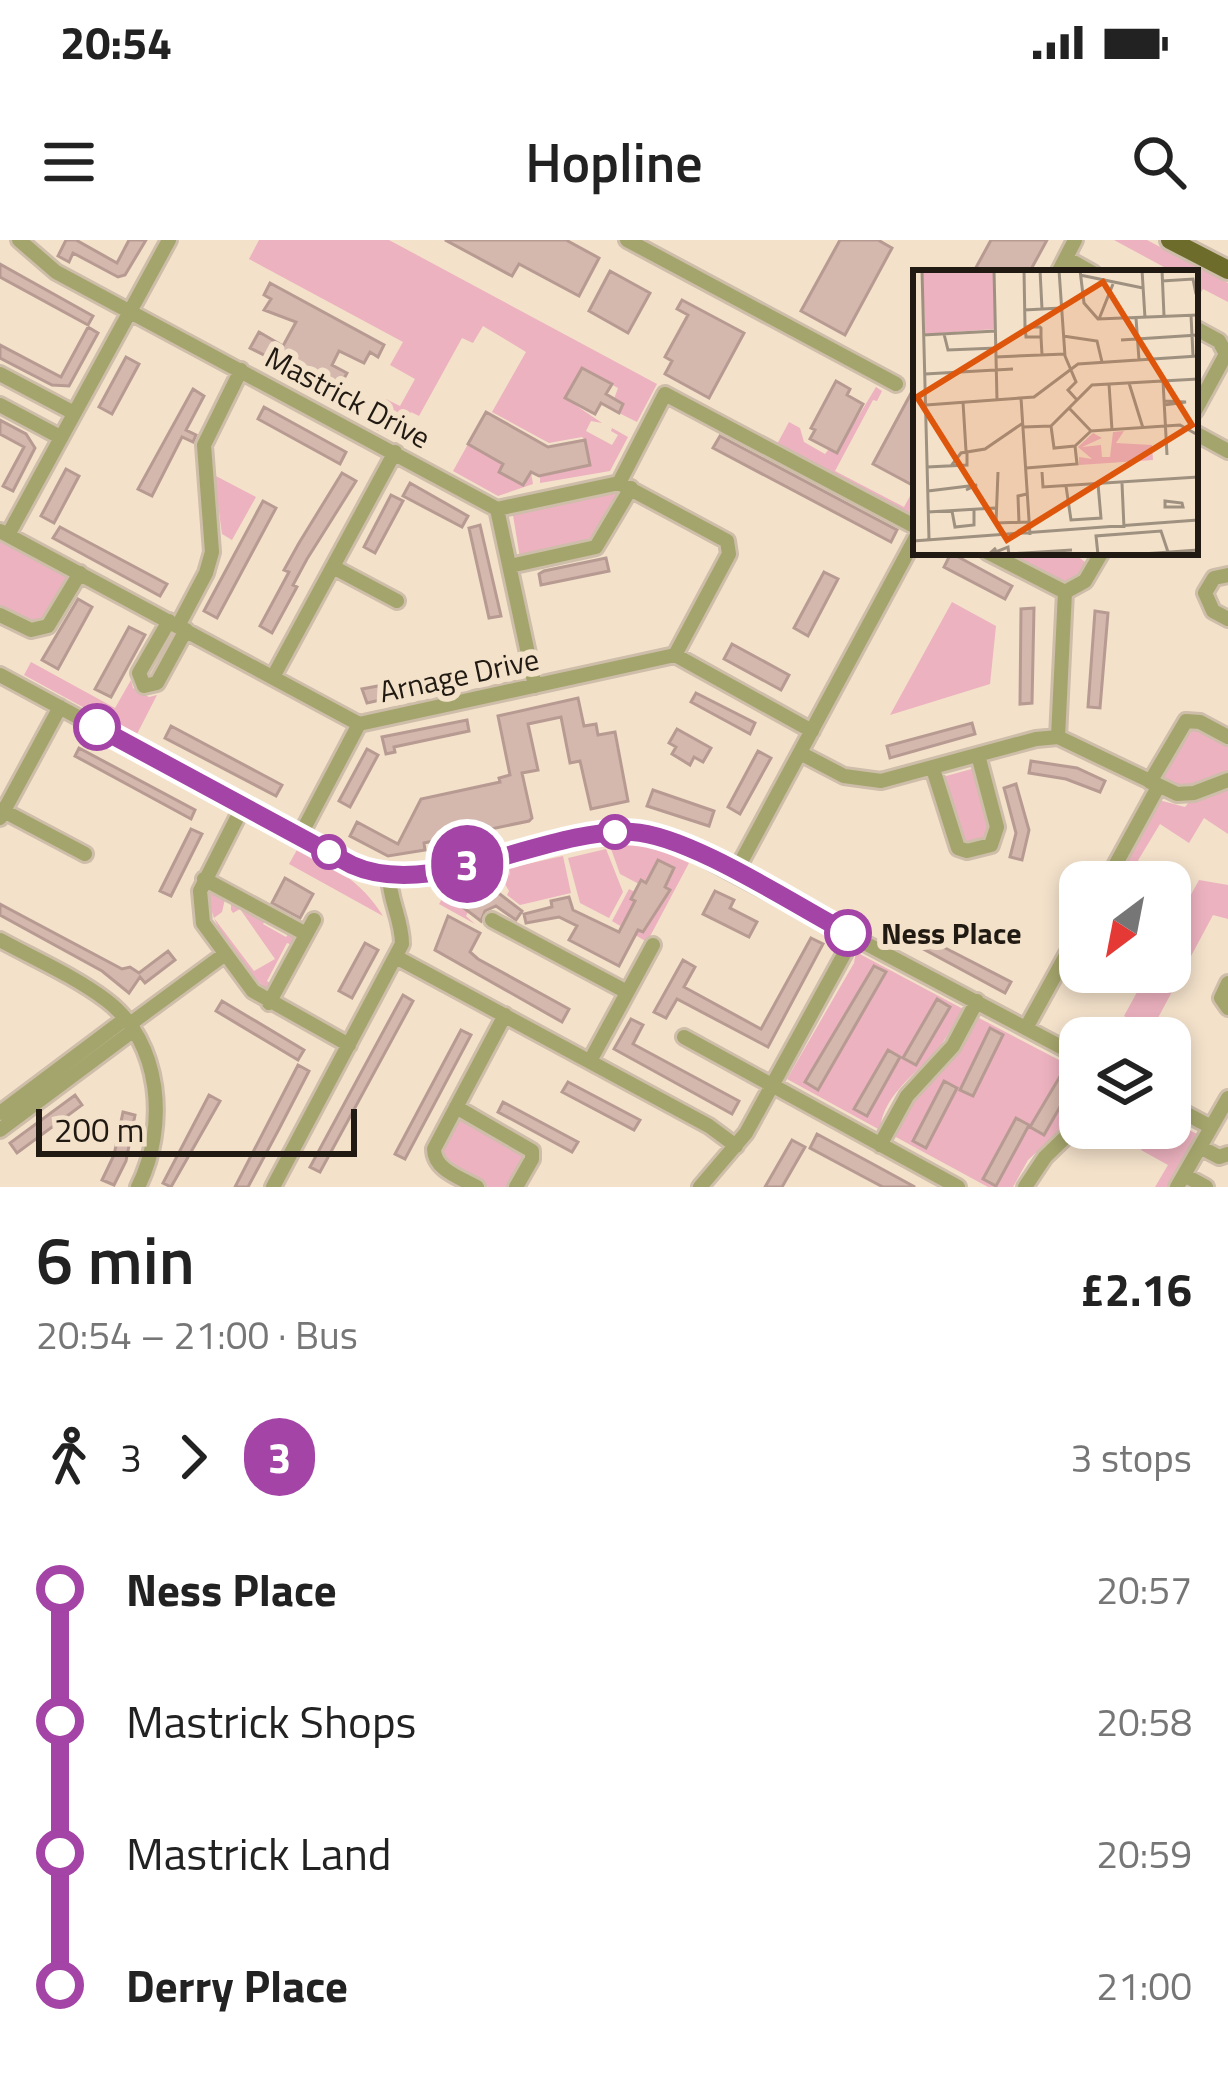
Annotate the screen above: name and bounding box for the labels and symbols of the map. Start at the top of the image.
inset map [913,270,1198,555]
street label: Mastrick Drive [257,334,439,460]
street label: Arnage Drive [375,636,543,714]
unlabelled marker [75,705,119,749]
unlabelled marker [599,816,631,848]
line badge: 3 [428,825,506,903]
unlabelled marker [313,836,345,868]
north arrow [1059,861,1191,993]
place label: Ness Place [881,910,1022,956]
marker: Ness Place [826,911,870,955]
scale bar [36,1103,357,1156]

